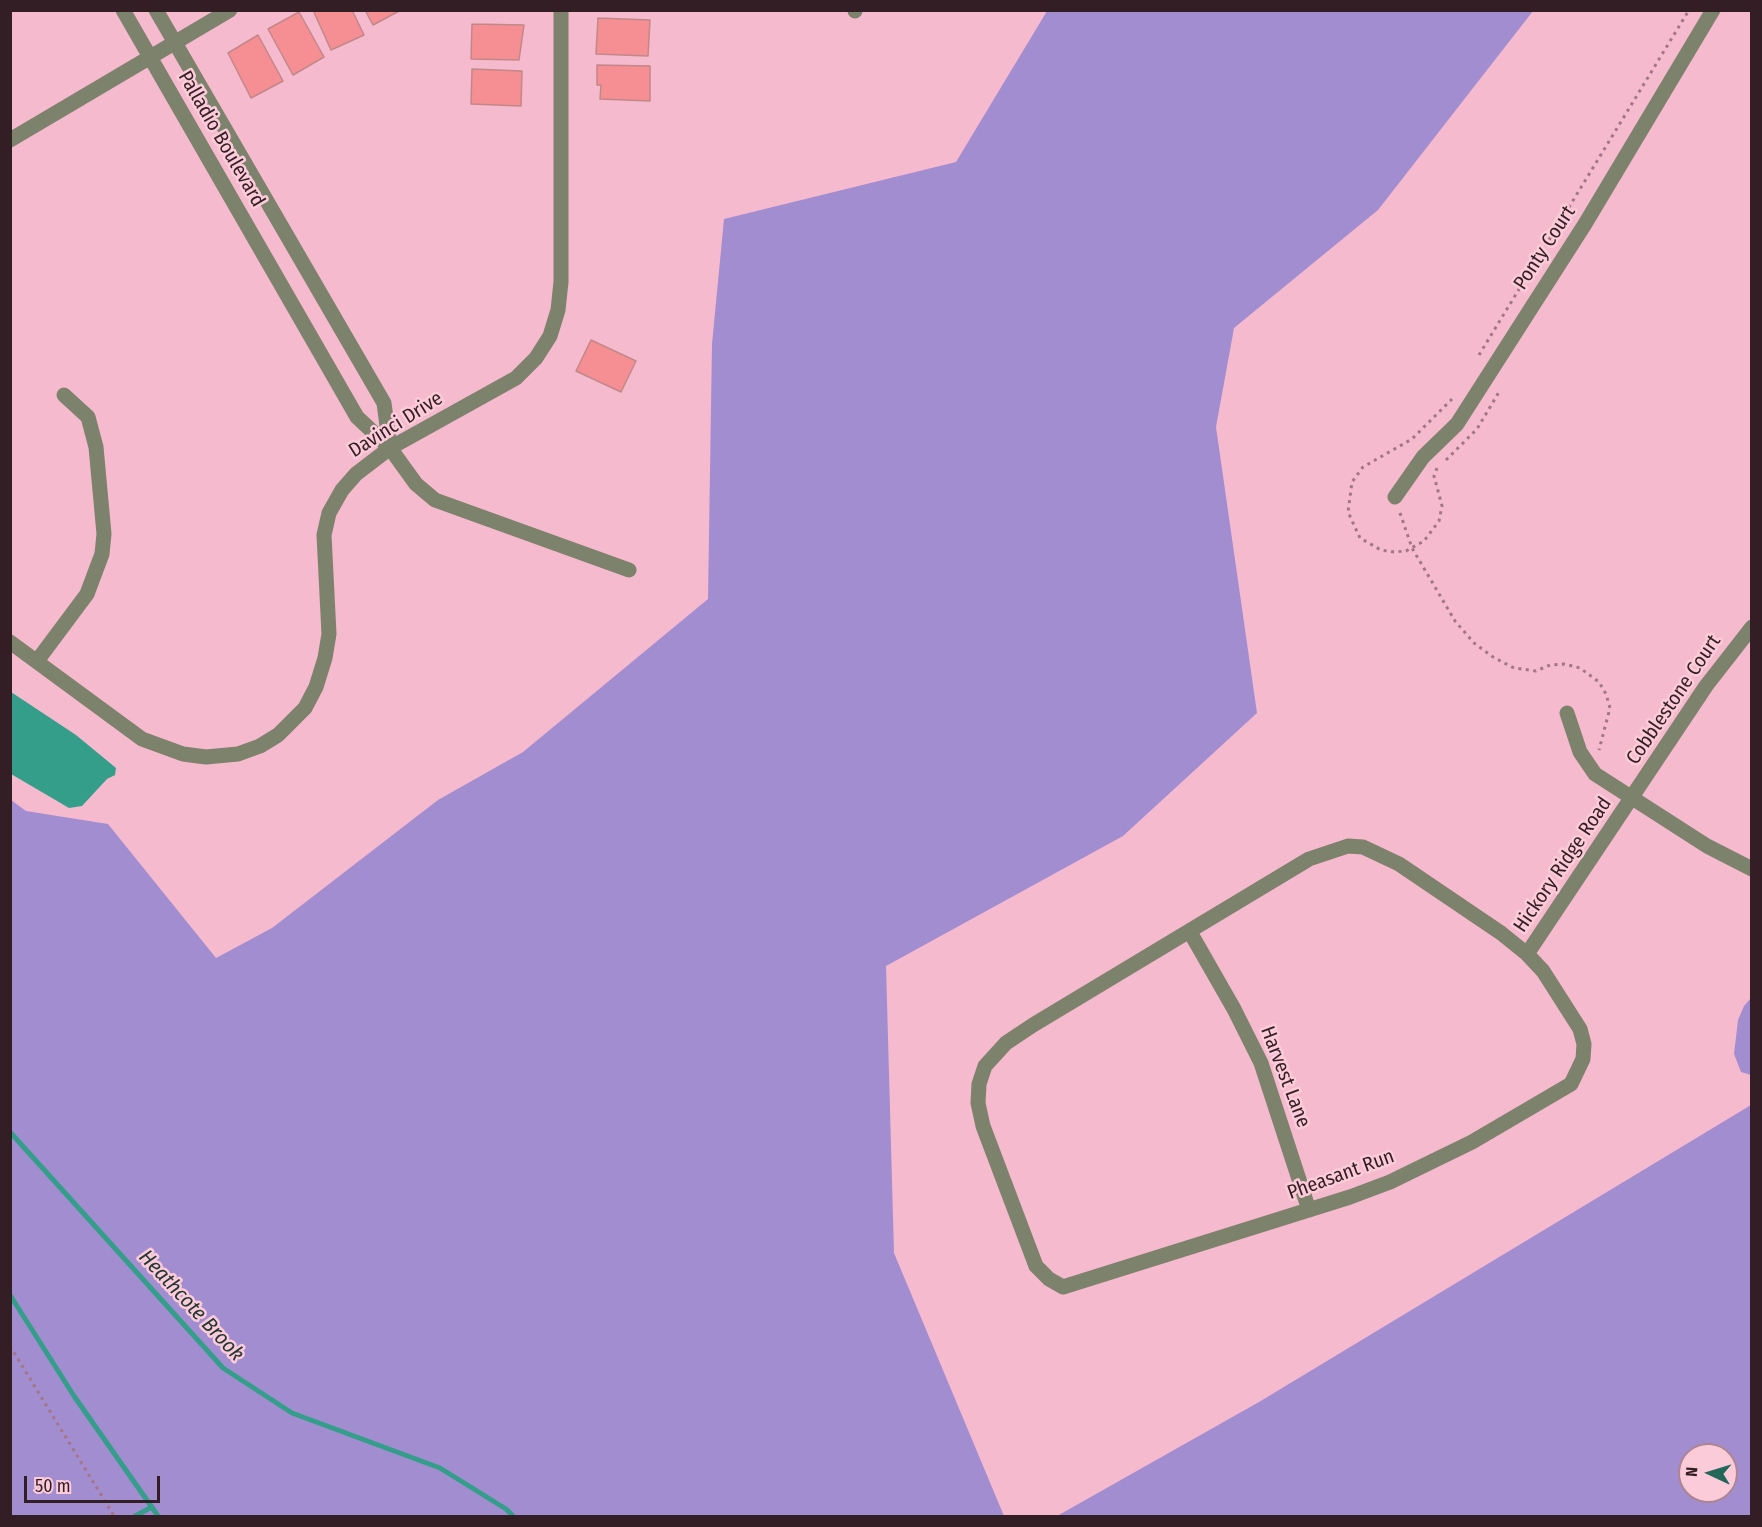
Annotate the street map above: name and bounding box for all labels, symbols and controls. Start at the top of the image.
street label: Palladio Boulevard [172,67,270,211]
street label: Ponty Court [1509,202,1581,294]
street label: Davinci Drive [345,387,447,463]
street label: Cobblestone Court [1622,631,1726,769]
street label: Hickory Ridge Road [1509,793,1617,937]
street label: Harvest Lane [1255,1023,1315,1131]
street label: Pheasant Run [1284,1145,1398,1205]
water label: Heathcote Brook [133,1245,249,1367]
north arrow [1678,1443,1738,1503]
scale bar [27,1464,164,1502]
text: N [1682,1466,1701,1477]
text: 50 m [35,1475,71,1497]

